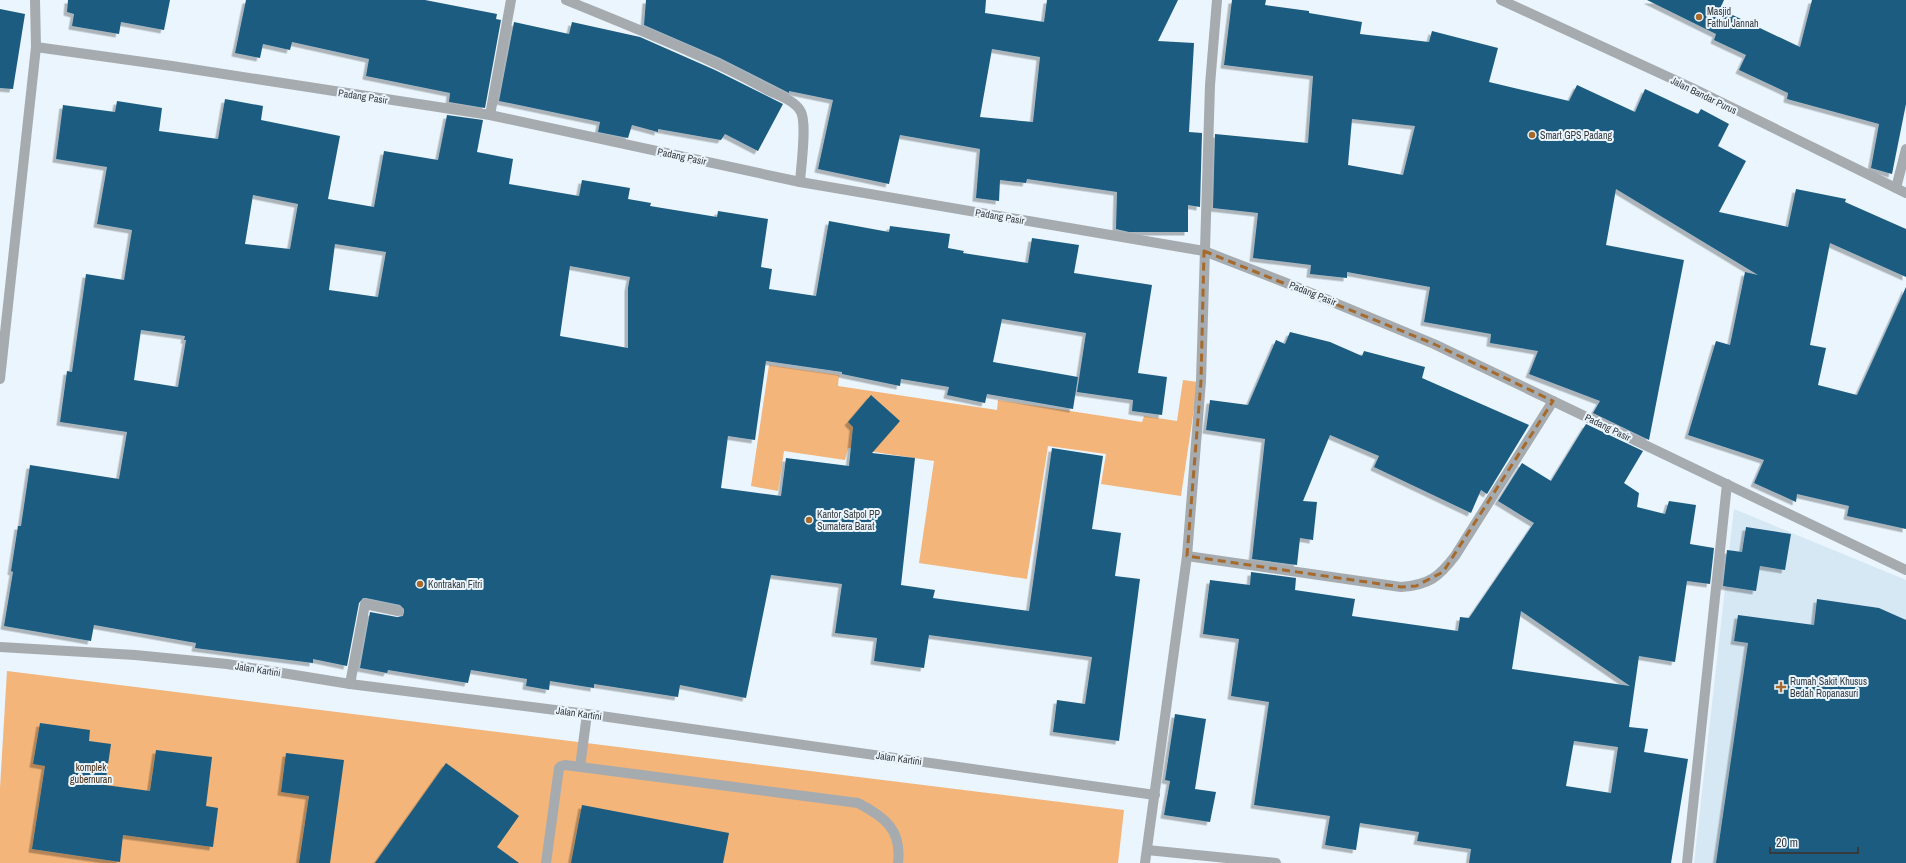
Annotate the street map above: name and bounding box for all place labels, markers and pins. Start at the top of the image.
place label: Masjid Fathul Jannah [1707,5,1759,30]
marker: Masjid Fathul Jannah [1694,12,1704,22]
place label: Smart GPS Padang [1540,129,1612,142]
marker: Smart GPS Padang [1527,130,1537,140]
place label: Kantor Satpol PP Sumatera Barat [817,508,880,533]
marker: Kantor Satpol PP Sumatera Barat [804,515,814,525]
place label: Kontrakan Fitri [428,578,482,591]
marker: Kontrakan Fitri [415,579,425,589]
place label: Rumah Sakit Khusus Bedah Ropanasuri [1790,675,1867,700]
marker: Rumah Sakit Khusus Bedah Ropanasuri [1775,681,1787,693]

